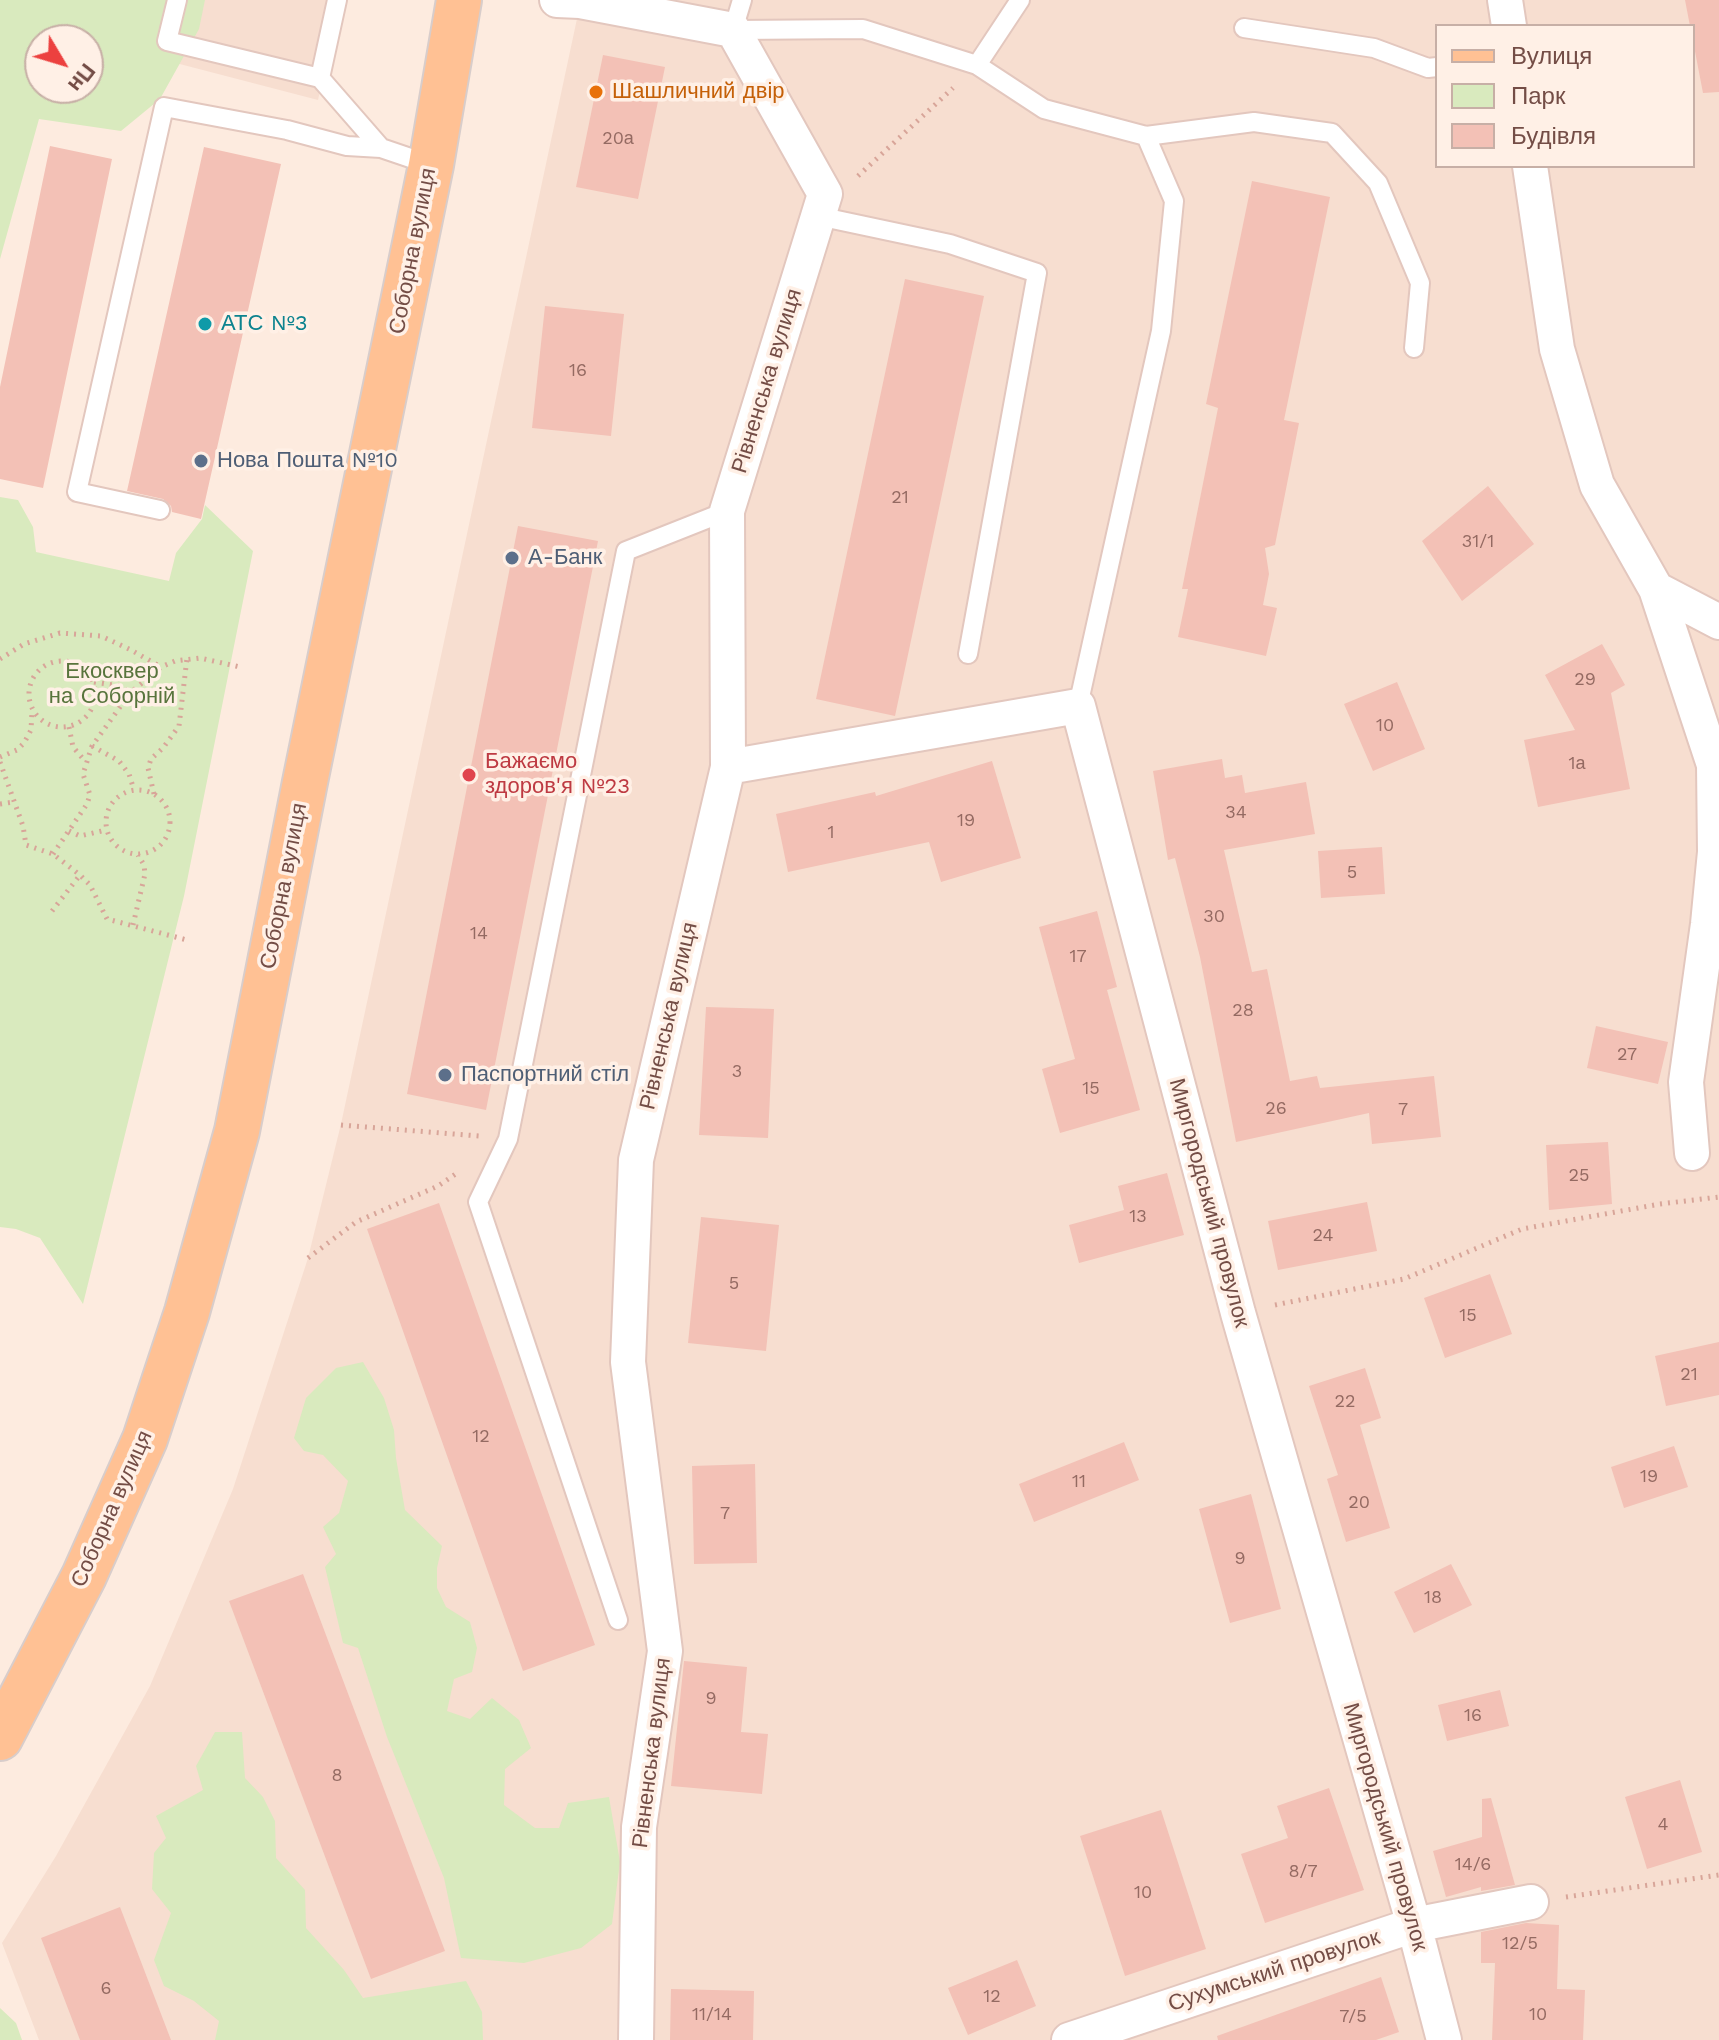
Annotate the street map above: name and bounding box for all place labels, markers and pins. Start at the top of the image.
place label: Шашличний двір [612,79,785,105]
marker: Шашличний двір [587,83,605,101]
place label: АТС №3 [221,311,308,337]
marker: АТС №3 [196,315,214,333]
place label: Нова Пошта №10 [217,448,398,474]
marker: Нова Пошта №10 [192,452,210,470]
place label: А-Банк [528,545,602,571]
marker: А-Банк [503,549,521,567]
place label: Бажаємо здоров'я №23 [485,749,630,800]
marker: Бажаємо здоров'я №23 [460,766,478,784]
place label: Паспортний стіл [461,1062,629,1088]
marker: Паспортний стіл [436,1066,454,1084]

